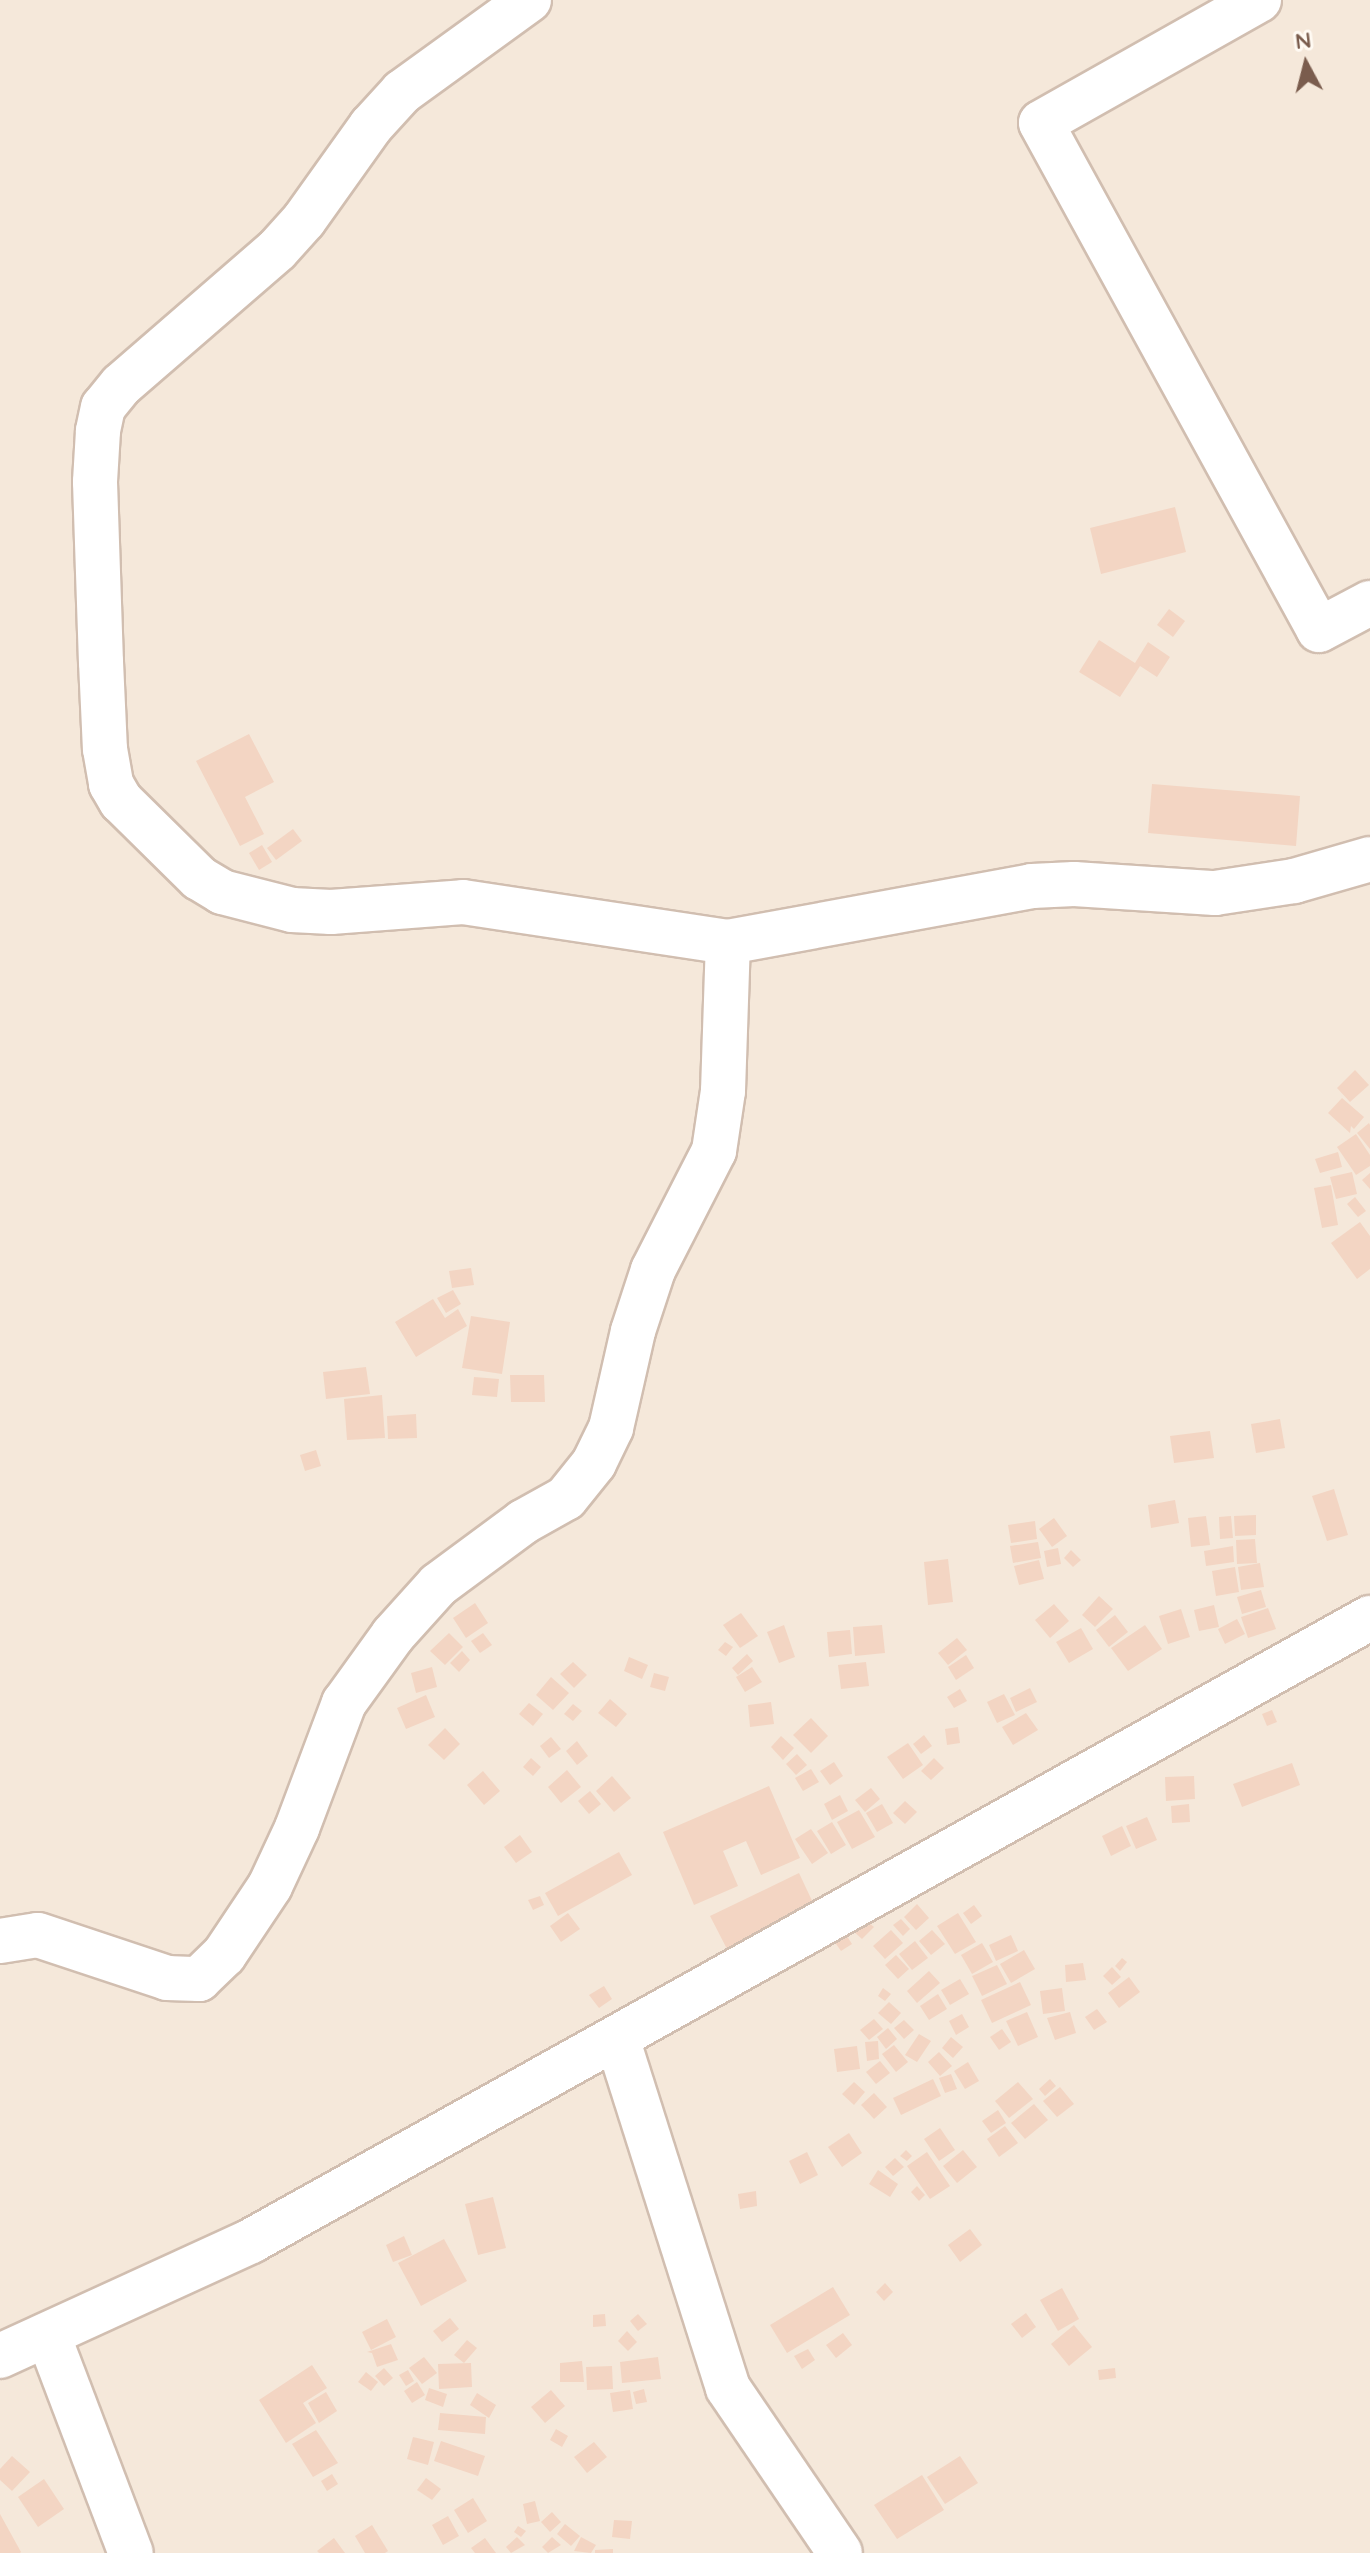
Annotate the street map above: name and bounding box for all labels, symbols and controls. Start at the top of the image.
north arrow [1266,24,1346,104]
text: N [1293,25,1313,55]

